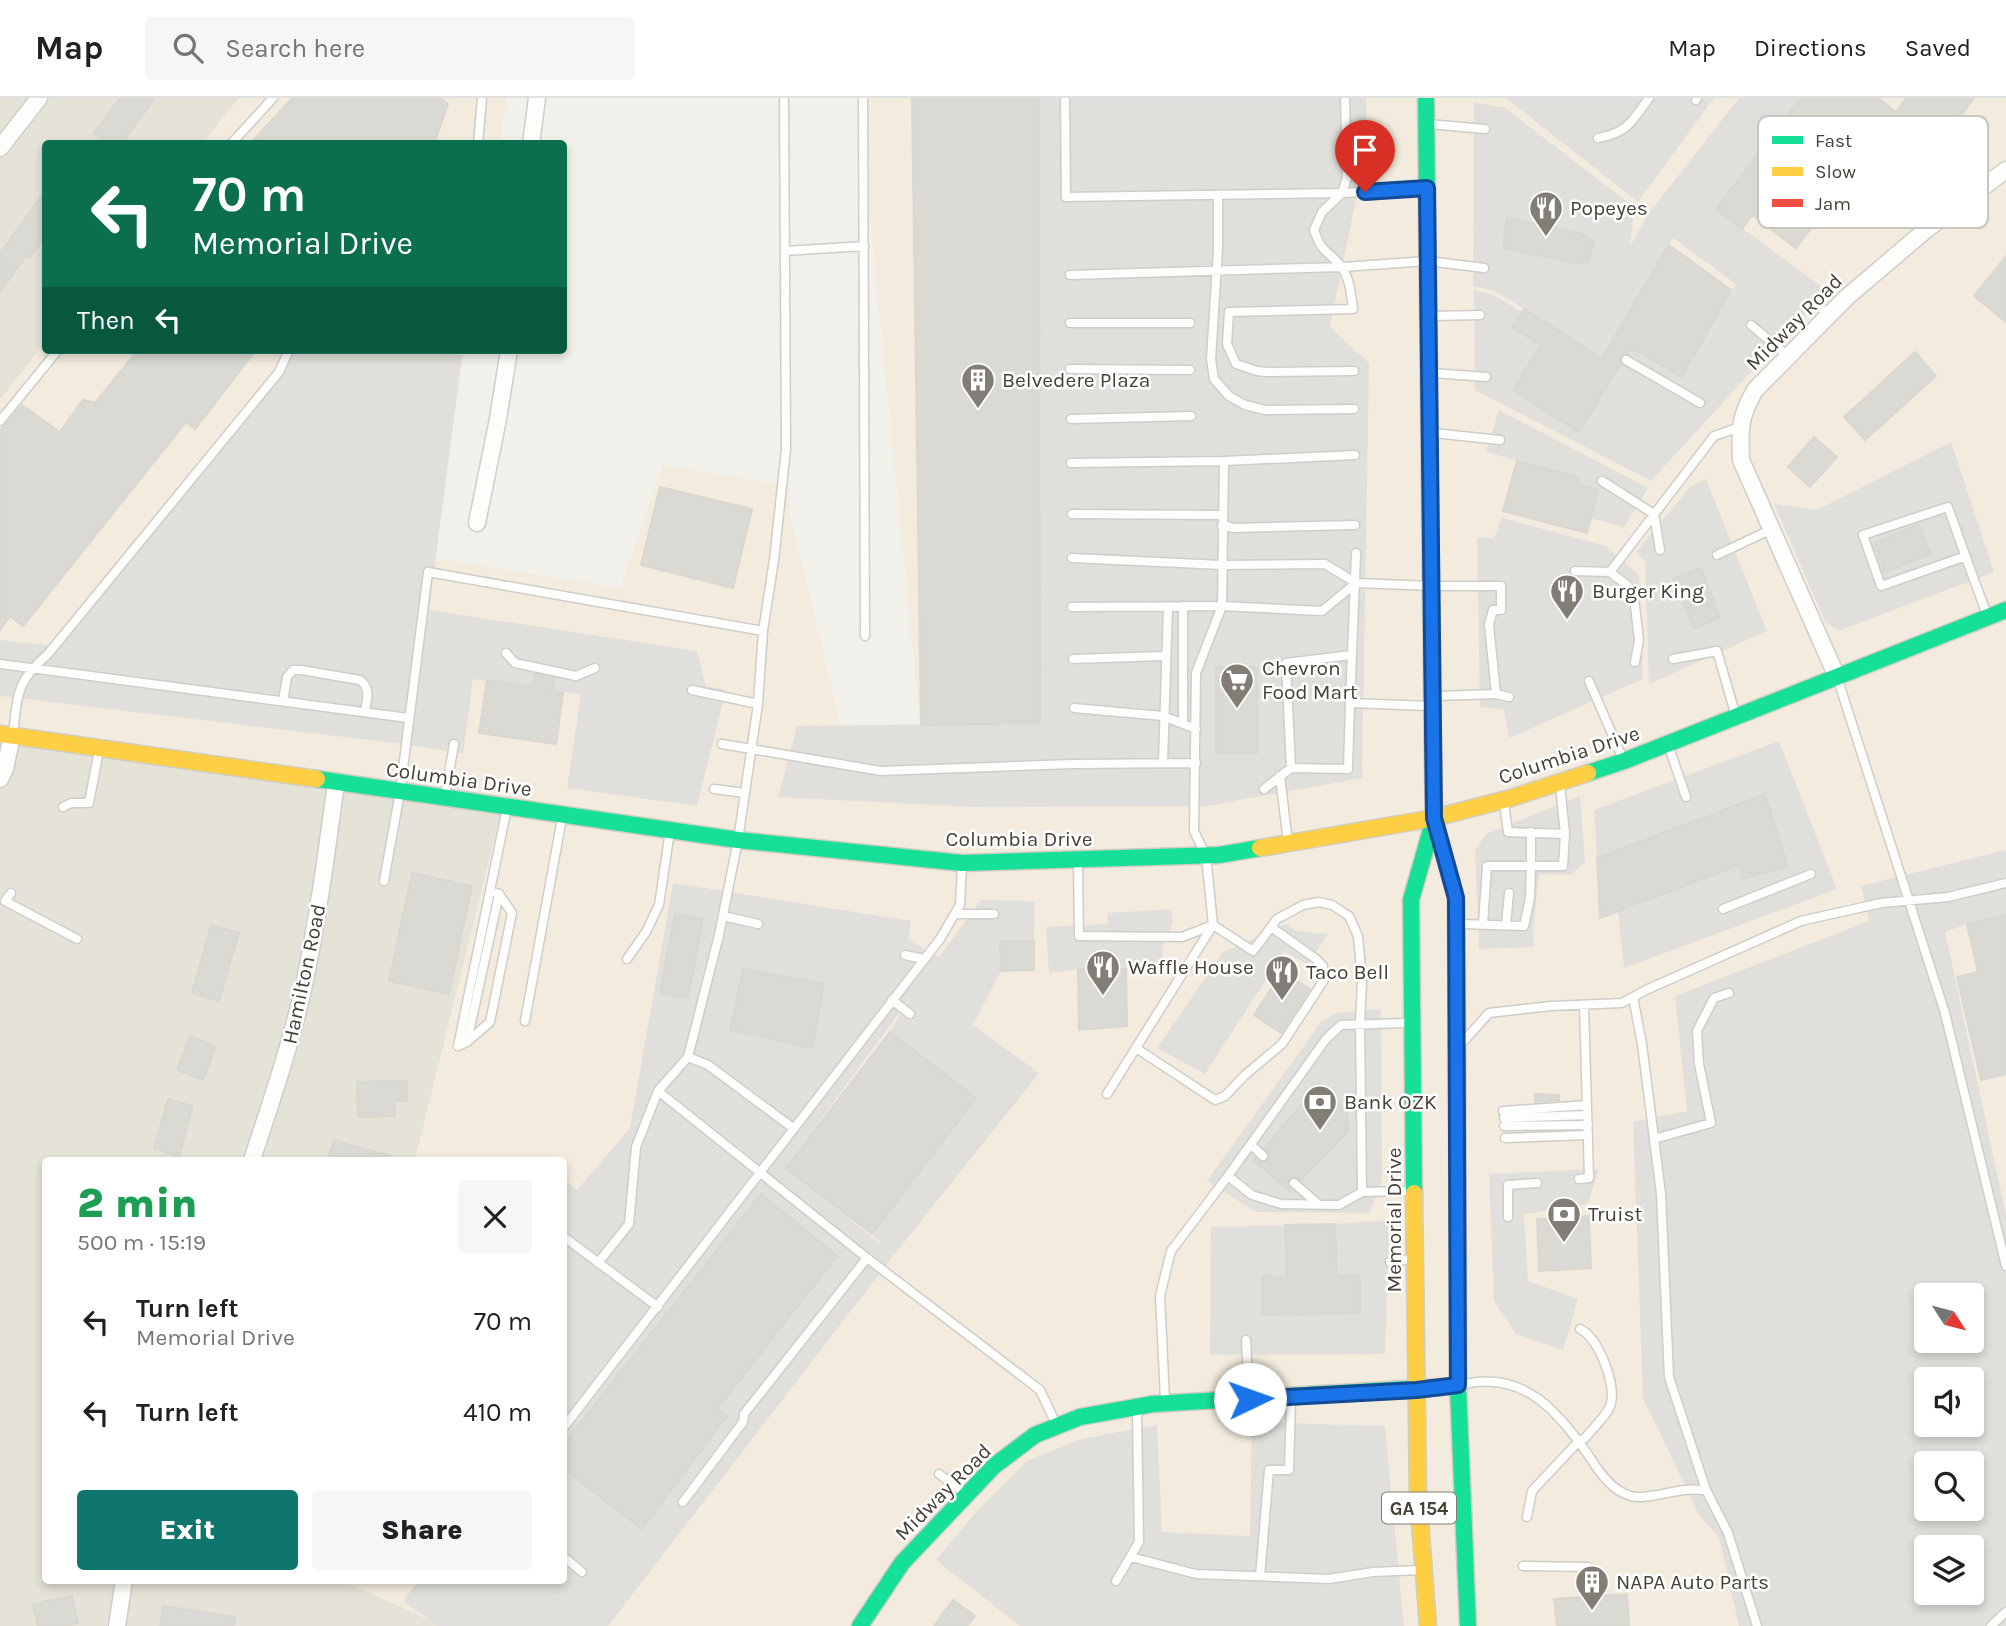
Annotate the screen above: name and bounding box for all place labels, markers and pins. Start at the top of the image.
pin [1335,120,1395,192]
restaurant icon: Popeyes [1527,189,1565,238]
place label: Popeyes [1570,196,1648,220]
building icon: Belvedere Plaza [959,361,997,410]
place label: Belvedere Plaza [1002,368,1150,392]
restaurant icon: Burger King [1548,572,1586,621]
place label: Burger King [1592,579,1704,603]
place label: Chevron Food Mart [1262,656,1358,704]
supermarket icon: Chevron Food Mart [1218,661,1256,710]
restaurant icon: Waffle House [1084,948,1122,997]
restaurant icon: Taco Bell [1263,953,1301,1002]
place label: Waffle House [1128,955,1254,979]
place label: Taco Bell [1306,960,1389,984]
bank icon: Bank OZK [1301,1083,1339,1132]
place label: Bank OZK [1344,1090,1437,1114]
bank icon: Truist [1545,1195,1583,1244]
place label: Truist [1588,1202,1643,1226]
building icon: NAPA Auto Parts [1573,1563,1611,1612]
place label: NAPA Auto Parts [1616,1570,1769,1594]

